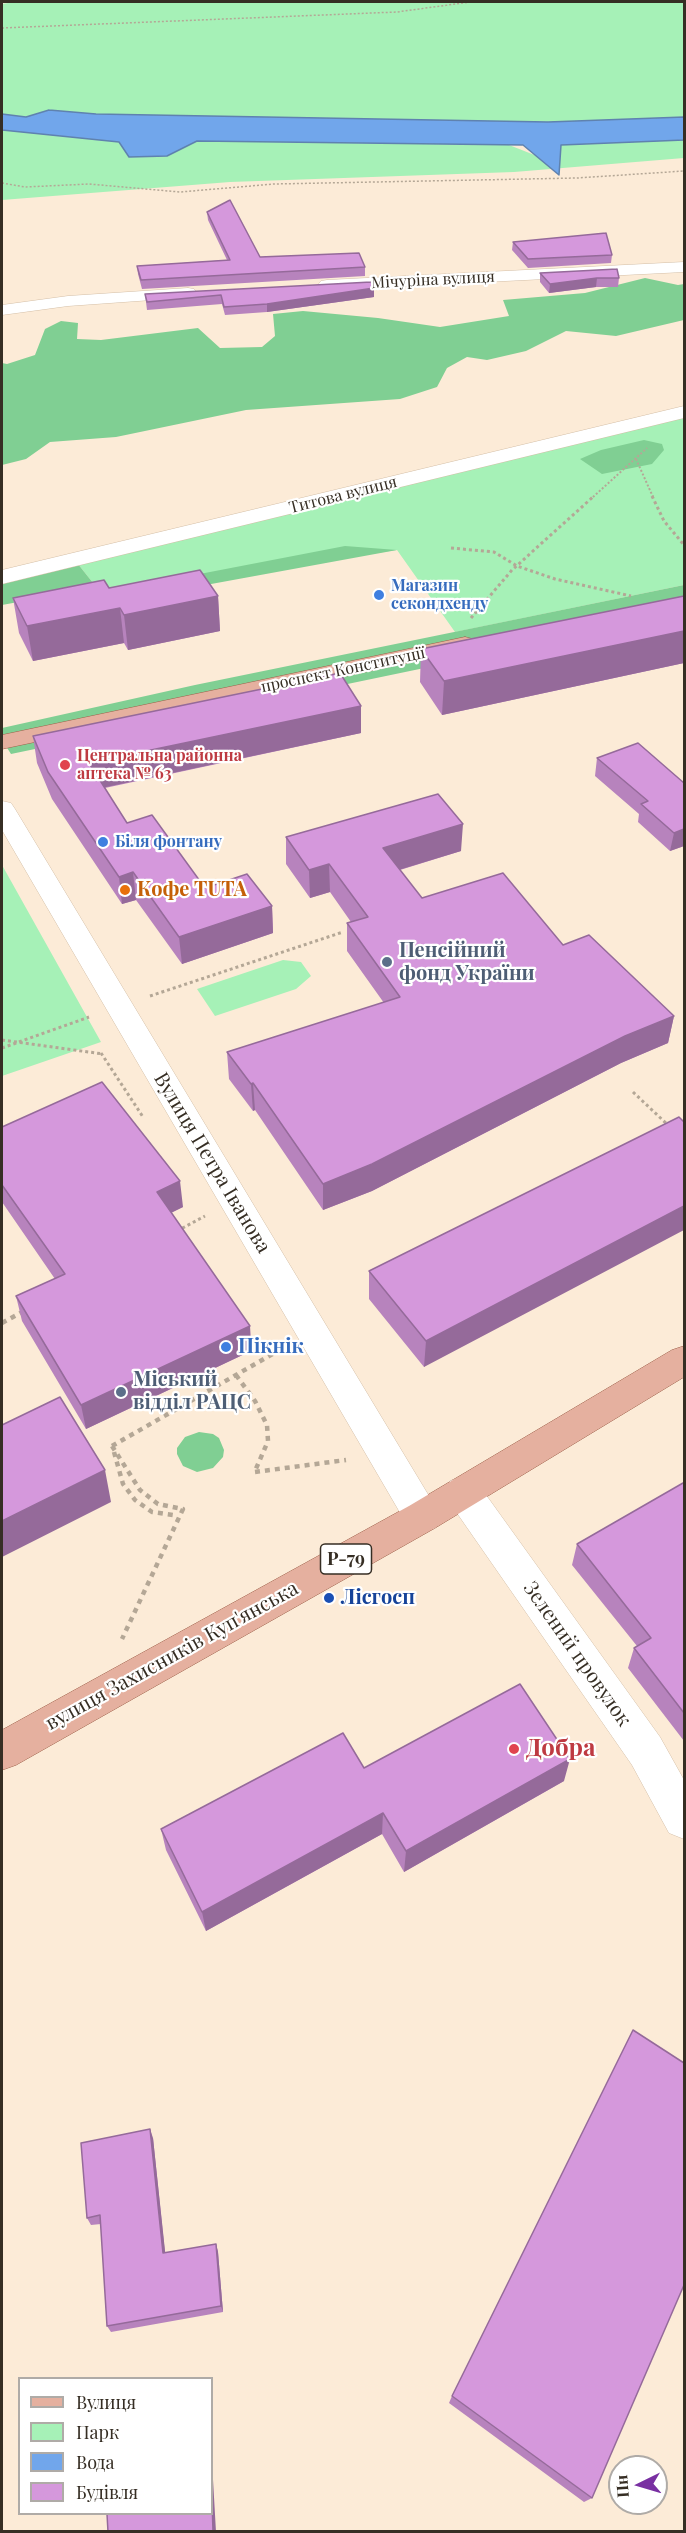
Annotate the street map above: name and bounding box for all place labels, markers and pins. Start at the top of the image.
place label: Магазин секондхенду [391,576,488,614]
marker: Магазин секондхенду [372,588,386,602]
place label: Центральна районна аптека № 63 [77,746,242,784]
marker: Центральна районна аптека № 63 [58,758,72,772]
place label: Біля фонтану [115,832,222,852]
marker: Біля фонтану [96,835,110,849]
place label: Кофе TUTA [137,878,247,902]
marker: Кофе TUTA [118,883,132,897]
place label: Пенсійний фонд України [399,939,535,986]
marker: Пенсійний фонд України [380,955,394,969]
place label: Пікнік [238,1335,304,1359]
marker: Пікнік [219,1340,233,1354]
place label: Міський відділ РАЦС [133,1368,251,1415]
marker: Міський відділ РАЦС [114,1385,128,1399]
place label: Лісгосп [341,1586,415,1610]
marker: Лісгосп [322,1591,336,1605]
place label: Добра [526,1735,595,1763]
marker: Добра [507,1742,521,1756]

